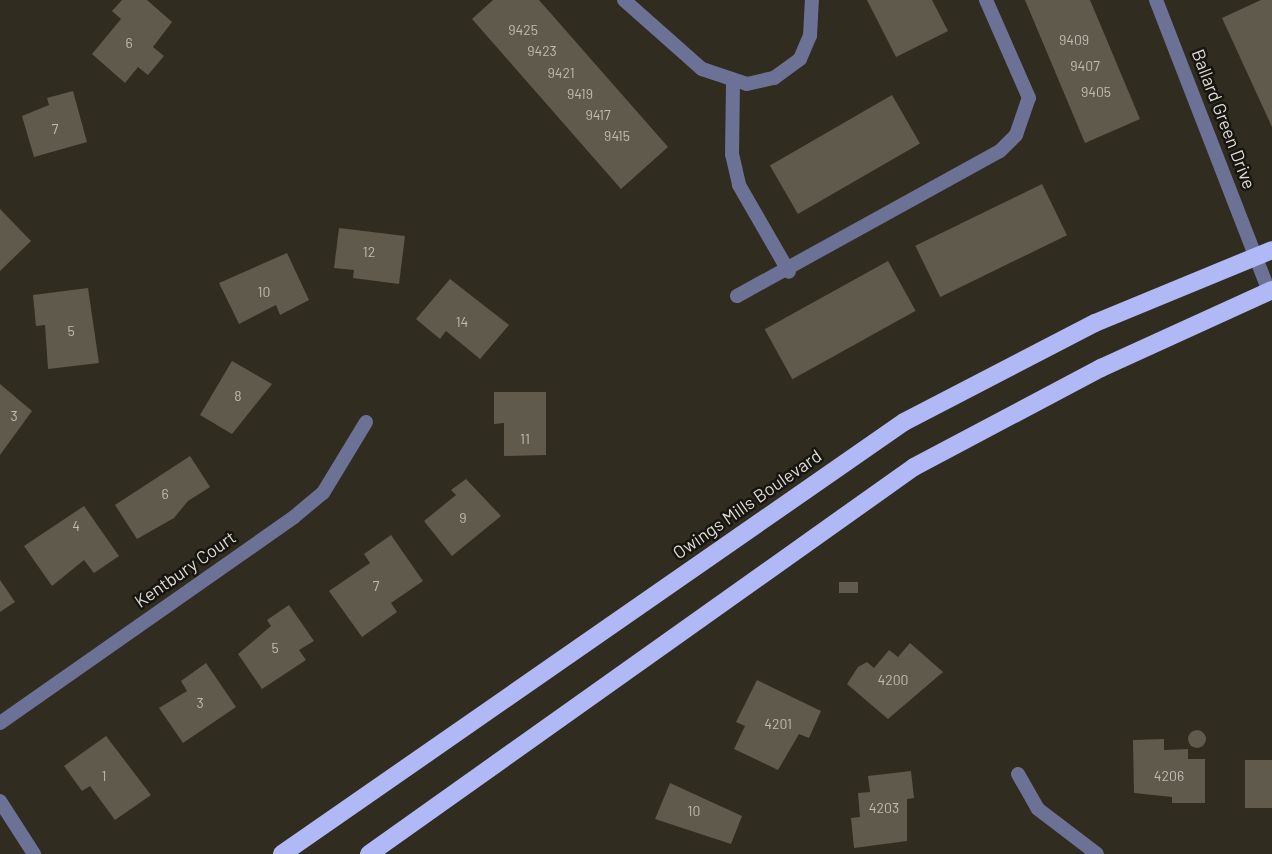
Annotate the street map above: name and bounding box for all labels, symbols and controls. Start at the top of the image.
house number: 9425 [508,22,538,38]
house number: 9409 [1059,32,1089,48]
house number: 6 [125,35,133,51]
house number: 9423 [527,43,557,59]
street label: Ballard Green Drive [1187,46,1261,192]
house number: 9407 [1070,58,1100,74]
house number: 9421 [547,65,575,81]
house number: 9405 [1081,84,1111,100]
house number: 9419 [567,86,593,102]
house number: 9417 [585,107,611,123]
house number: 7 [52,121,58,137]
house number: 9415 [604,128,630,144]
house number: 12 [363,244,375,260]
house number: 10 [258,284,270,300]
house number: 14 [456,314,468,330]
house number: 5 [67,323,75,339]
house number: 8 [234,388,242,404]
house number: 3 [10,408,18,424]
house number: 11 [520,431,530,447]
street label: Owings Mills Boulevard [669,445,825,563]
house number: 6 [161,486,169,502]
house number: 9 [459,510,467,526]
house number: 4 [72,518,80,534]
street label: Kentbury Court [130,526,240,612]
house number: 7 [373,578,379,594]
house number: 5 [271,640,279,656]
house number: 4200 [877,672,909,688]
house number: 3 [196,695,204,711]
house number: 4201 [764,716,792,732]
house number: 1 [102,768,106,784]
house number: 4206 [1154,768,1184,784]
house number: 4203 [869,800,899,816]
house number: 10 [688,803,700,819]

